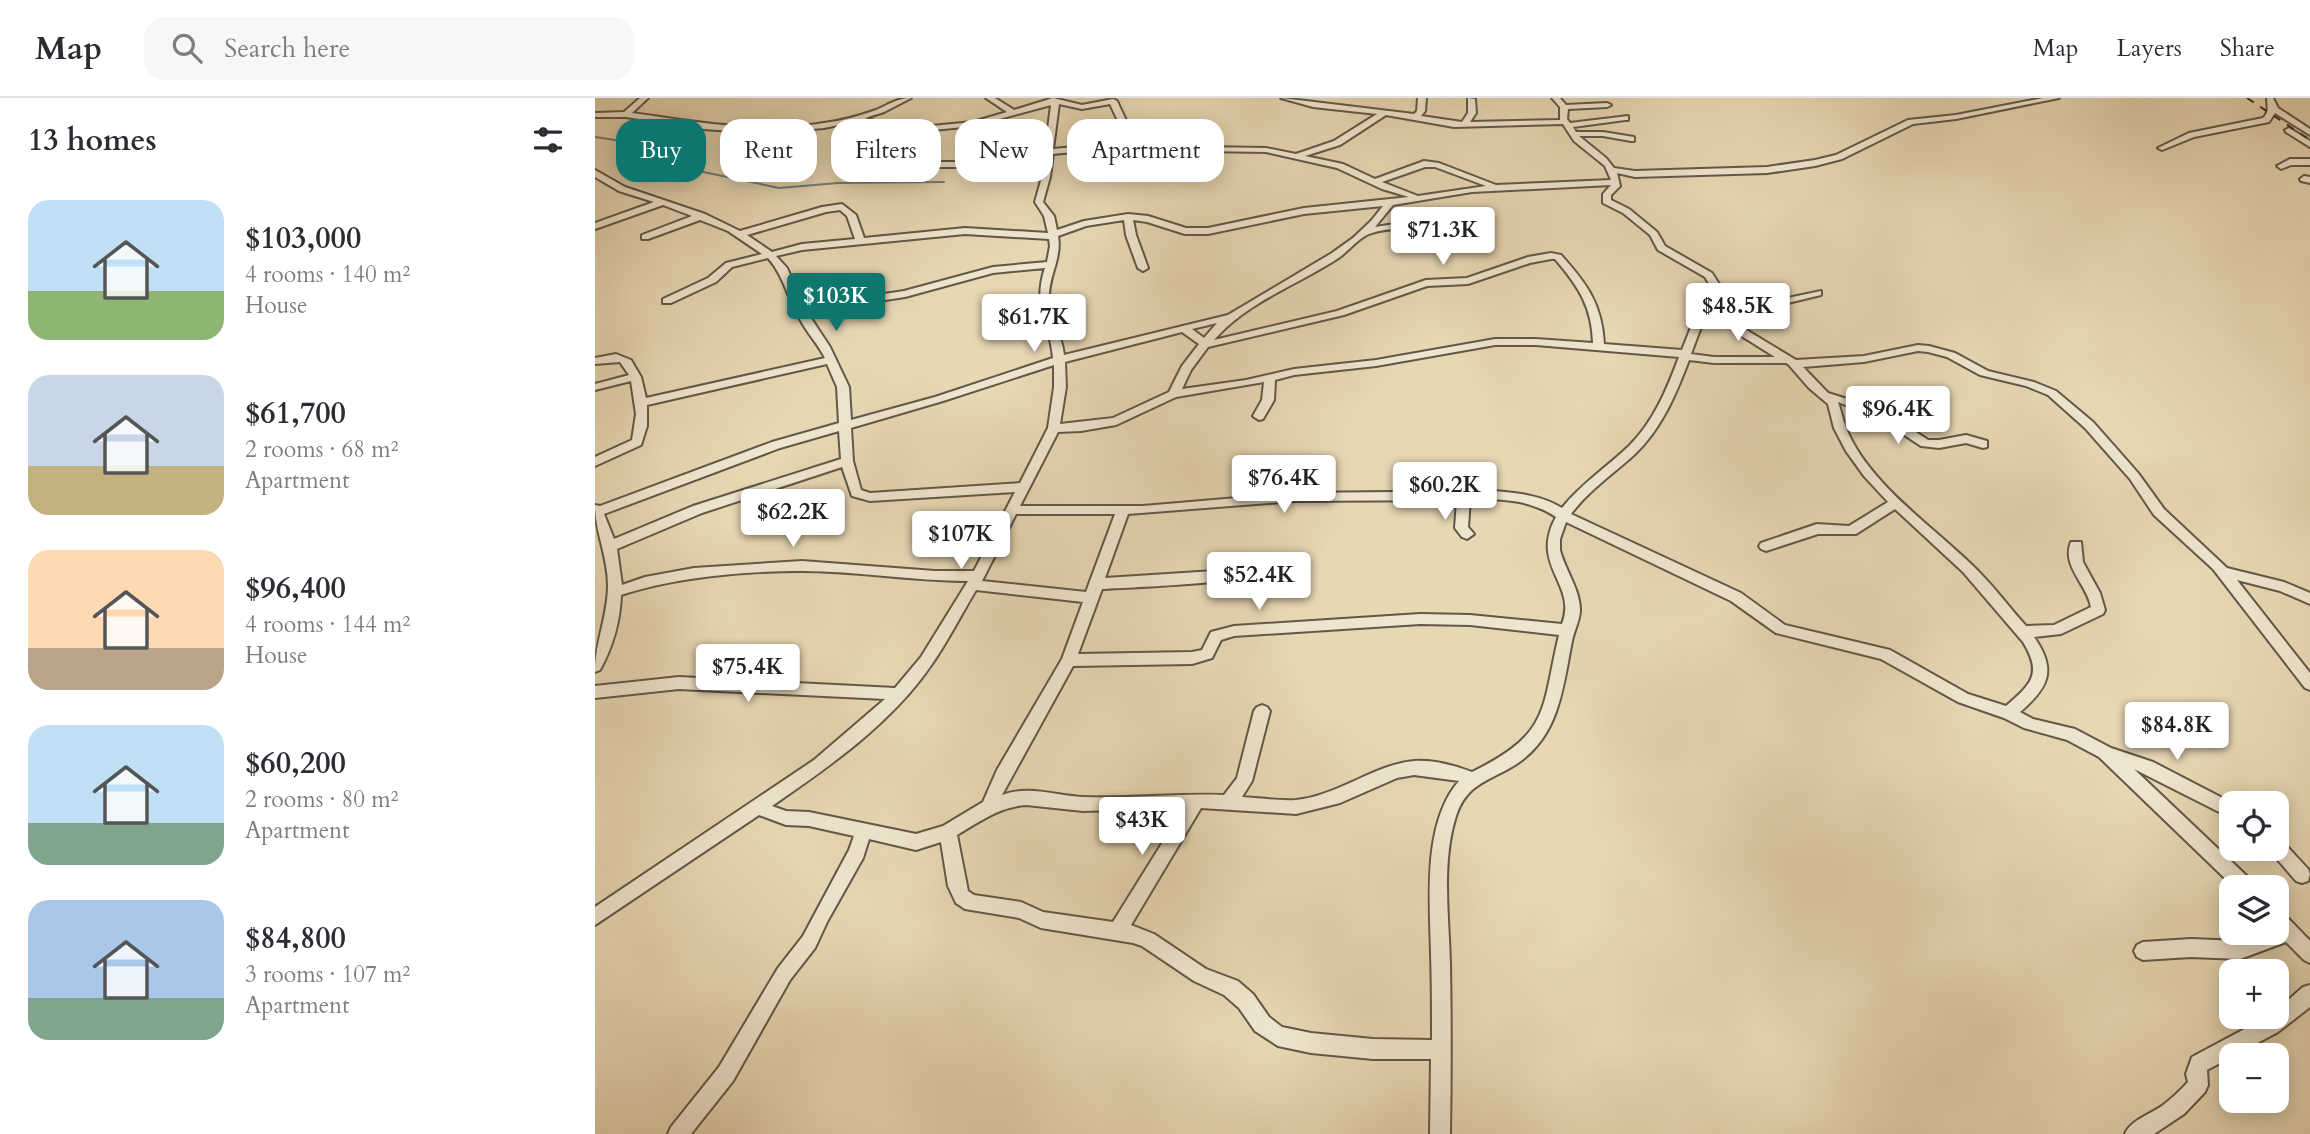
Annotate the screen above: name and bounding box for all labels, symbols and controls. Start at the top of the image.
search box [144,17,634,80]
text: Map [35,26,102,71]
icon: search [168,29,206,67]
text: Search here [224,31,350,66]
text: Map [2033,32,2079,65]
text: Layers [2117,32,2182,65]
text: Share [2220,32,2275,65]
chip: Buy [616,119,706,182]
chip: Rent [720,119,817,182]
chip: Filters [831,119,941,182]
chip: New [955,119,1053,182]
chip: Apartment [1067,119,1224,182]
text: 13 homes [28,120,157,161]
icon: filters [529,121,567,159]
pin: $71.3K [1386,208,1500,267]
text: $71.3K [1407,214,1479,245]
text: $103,000 [245,218,361,259]
icon: home [84,228,168,312]
text: 4 rooms · 140 m² [245,259,410,290]
pin: $103K [787,274,885,333]
text: $103K [803,280,869,311]
pin: $48.5K [1681,284,1795,343]
text: House [245,290,307,321]
text: $48.5K [1702,290,1774,321]
pin: $61.7K [977,294,1091,354]
text: $61.7K [998,301,1070,332]
pin: $96.4K [1841,386,1955,446]
text: $61,700 [245,393,346,434]
text: $96.4K [1862,393,1934,424]
icon: home [84,403,168,487]
text: 2 rooms · 68 m² [245,434,398,465]
pin: $76.4K [1227,456,1341,515]
text: $76.4K [1248,462,1320,493]
pin: $60.2K [1388,462,1502,522]
text: Apartment [245,465,349,496]
text: $60.2K [1409,469,1481,500]
pin: $62.2K [736,490,850,549]
text: $62.2K [757,496,829,527]
pin: $107K [912,512,1010,571]
text: $107K [928,518,994,549]
pin: $52.4K [1202,552,1316,612]
text: $52.4K [1223,559,1295,590]
text: $96,400 [245,568,346,609]
icon: home [84,578,168,662]
text: 4 rooms · 144 m² [245,609,410,640]
text: House [245,640,307,671]
pin: $75.4K [691,644,805,704]
text: $75.4K [712,651,784,682]
pin: $84.8K [2120,702,2234,762]
text: $84.8K [2141,709,2213,740]
text: $60,200 [245,743,346,784]
icon: home [84,753,168,837]
text: 2 rooms · 80 m² [245,784,398,815]
map controls [2219,791,2289,1113]
button: locate [2219,791,2289,861]
pin: $43K [1101,798,1183,857]
text: $43K [1115,804,1169,835]
text: Apartment [245,815,349,846]
button: layers [2219,875,2289,945]
text: $84,800 [245,918,346,959]
icon: home [84,928,168,1012]
text: 3 rooms · 107 m² [245,959,410,990]
button: + [2219,959,2289,1029]
text: Apartment [245,990,349,1021]
button: − [2219,1043,2289,1113]

